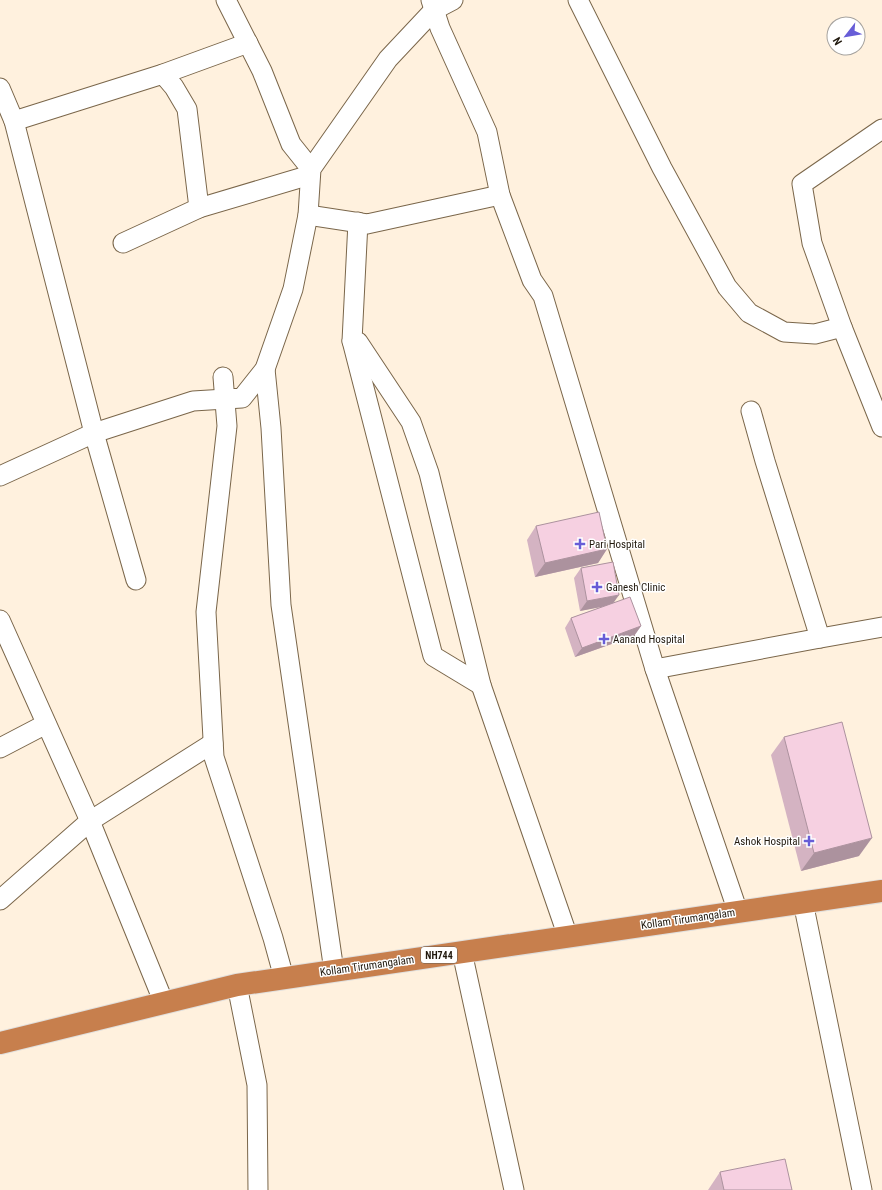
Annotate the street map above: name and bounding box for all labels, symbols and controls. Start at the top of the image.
north arrow [826,16,866,56]
text: N [830,34,845,47]
marker: Pari Hospital [574,538,586,550]
place label: Pari Hospital [589,538,645,551]
marker: Ganesh Clinic [591,581,603,593]
place label: Ganesh Clinic [606,581,665,594]
marker: Aanand Hospital [598,633,610,645]
place label: Aanand Hospital [613,633,685,646]
place label: Ashok Hospital [734,835,800,848]
marker: Ashok Hospital [803,835,815,847]
street label: Kollam Tirumangalam [640,906,736,932]
road number: NH744 [421,947,457,963]
street label: Kollam Tirumangalam [319,953,415,979]

